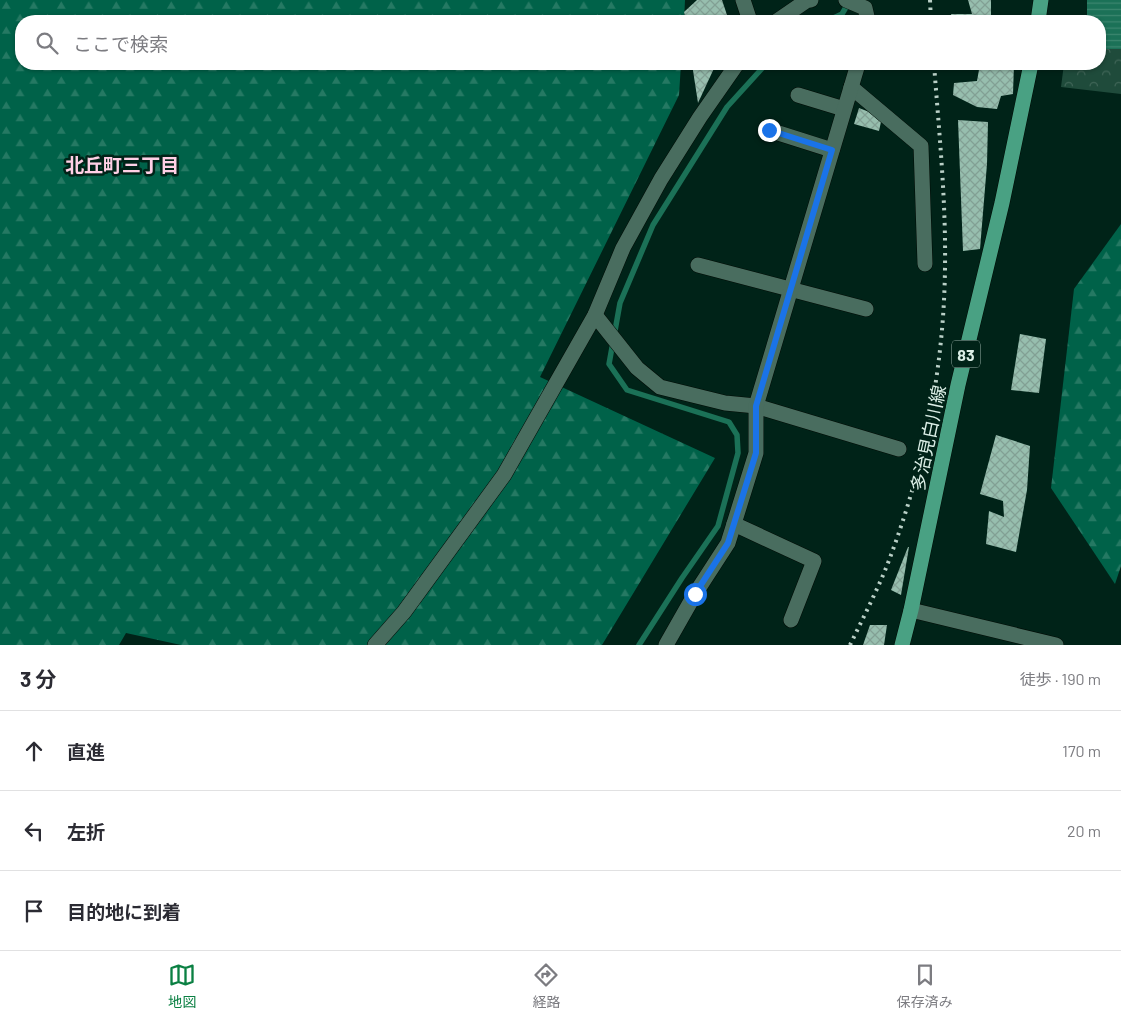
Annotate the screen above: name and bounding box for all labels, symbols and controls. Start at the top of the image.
search box [15,15,1106,70]
icon: search [33,29,61,57]
text: ここで検索 [73,32,168,55]
route end [758,119,781,142]
district label: 北丘町三丁目 [65,153,179,176]
road number: 83 [952,340,980,368]
street label: 多治見白川線 [906,383,950,493]
route start [684,583,707,606]
text: 3 分 [20,666,57,691]
text: 徒歩 · 190 m [1020,669,1101,688]
icon: ahead [20,737,48,765]
text: 直進 [67,740,105,763]
text: 170 m [1062,741,1101,760]
icon: left [20,817,48,845]
text: 左折 [67,820,105,843]
text: 20 m [1067,821,1101,840]
icon: arrive [20,897,48,925]
text: 目的地に到着 [67,900,181,923]
tab: 地図 [168,961,196,1011]
tab: 経路 [532,961,560,1011]
tab: 保存済み [897,961,953,1011]

